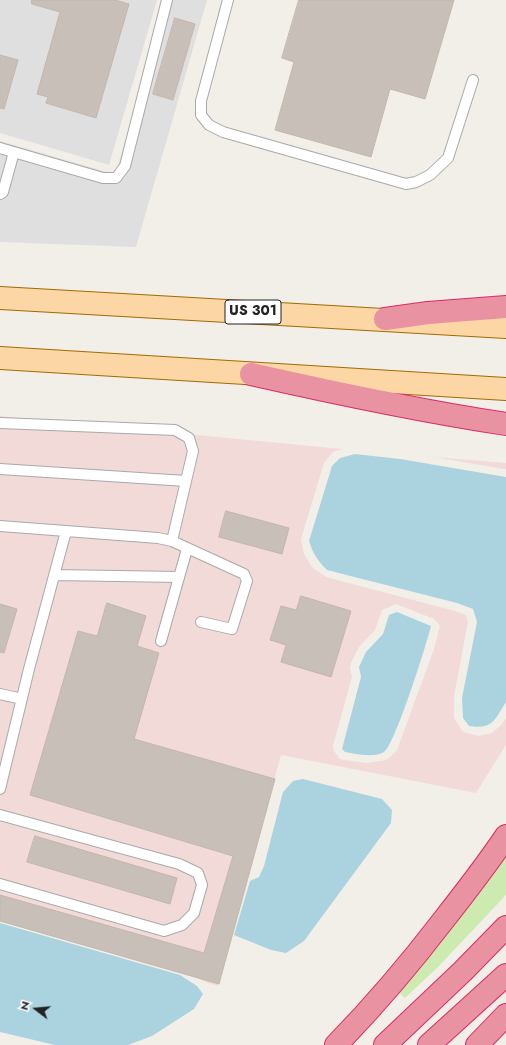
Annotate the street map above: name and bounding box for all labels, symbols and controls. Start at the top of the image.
road number: US 301 [225,300,281,324]
north arrow [16,989,56,1029]
text: N [16,999,33,1012]

